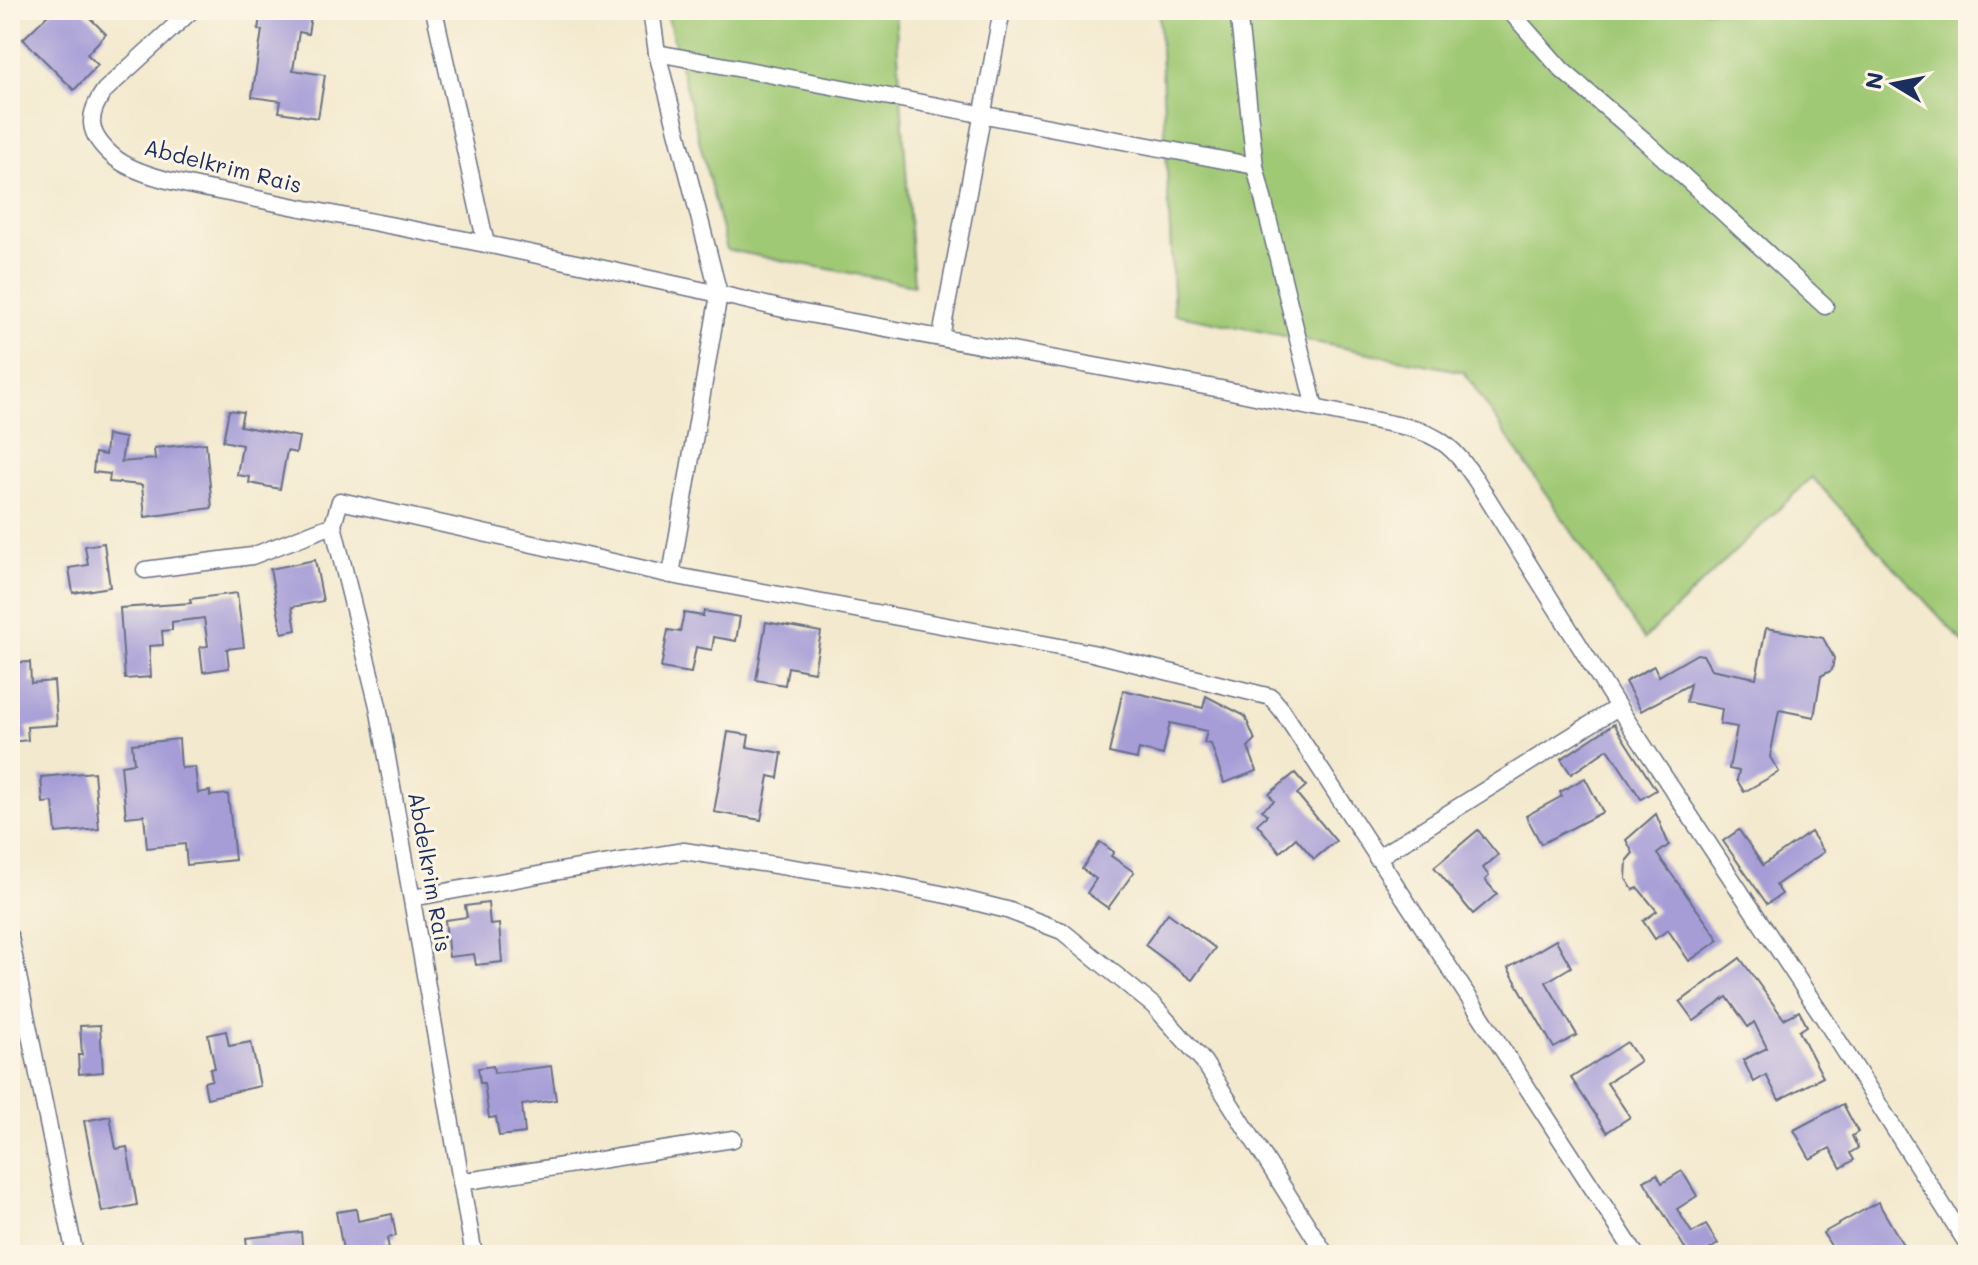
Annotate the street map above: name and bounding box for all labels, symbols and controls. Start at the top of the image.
north arrow [1854,44,1934,124]
text: N [1858,70,1890,91]
street label: Abdelkrim Rais [141,132,305,199]
street label: Abdelkrim Rais [402,790,459,954]

